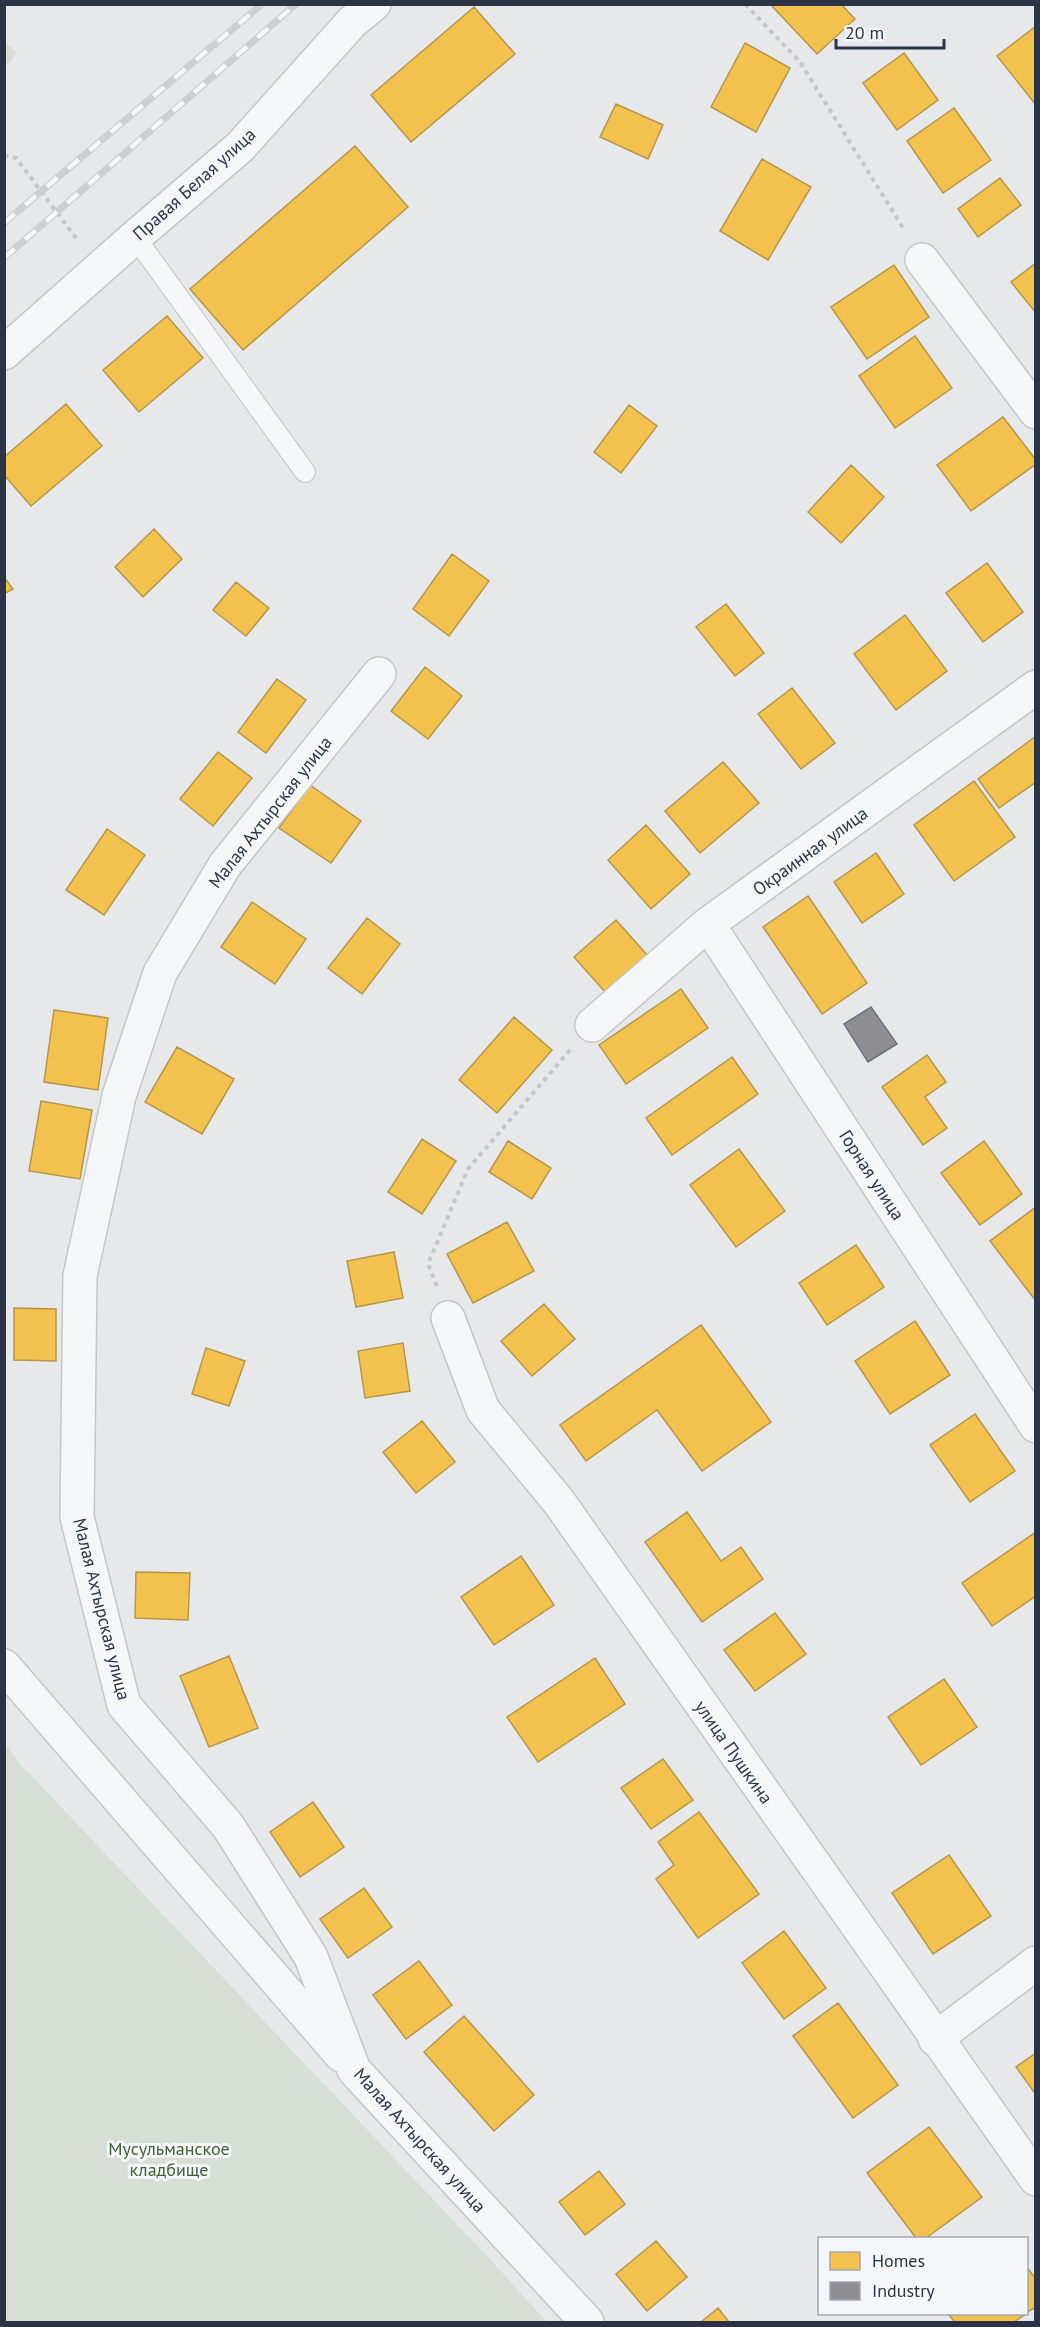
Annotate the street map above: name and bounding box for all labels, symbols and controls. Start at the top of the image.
scale bar [836,12,944,50]
text: 20 m [845,21,884,44]
street label: Правая Белая улица [128,123,260,245]
street label: Малая Ахтырская улица [203,731,337,893]
street label: Окраинная улица [748,801,872,901]
street label: Горная улица [834,1125,910,1225]
street label: Малая Ахтырская улица [68,1516,136,1702]
street label: улица Пушкина [690,1696,778,1808]
street label: Малая Ахтырская улица [349,2063,491,2217]
park label: Мусульманское кладбище [108,2137,230,2181]
legend [818,2237,1028,2315]
text: Homes [872,2249,925,2272]
text: Industry [872,2279,935,2302]

